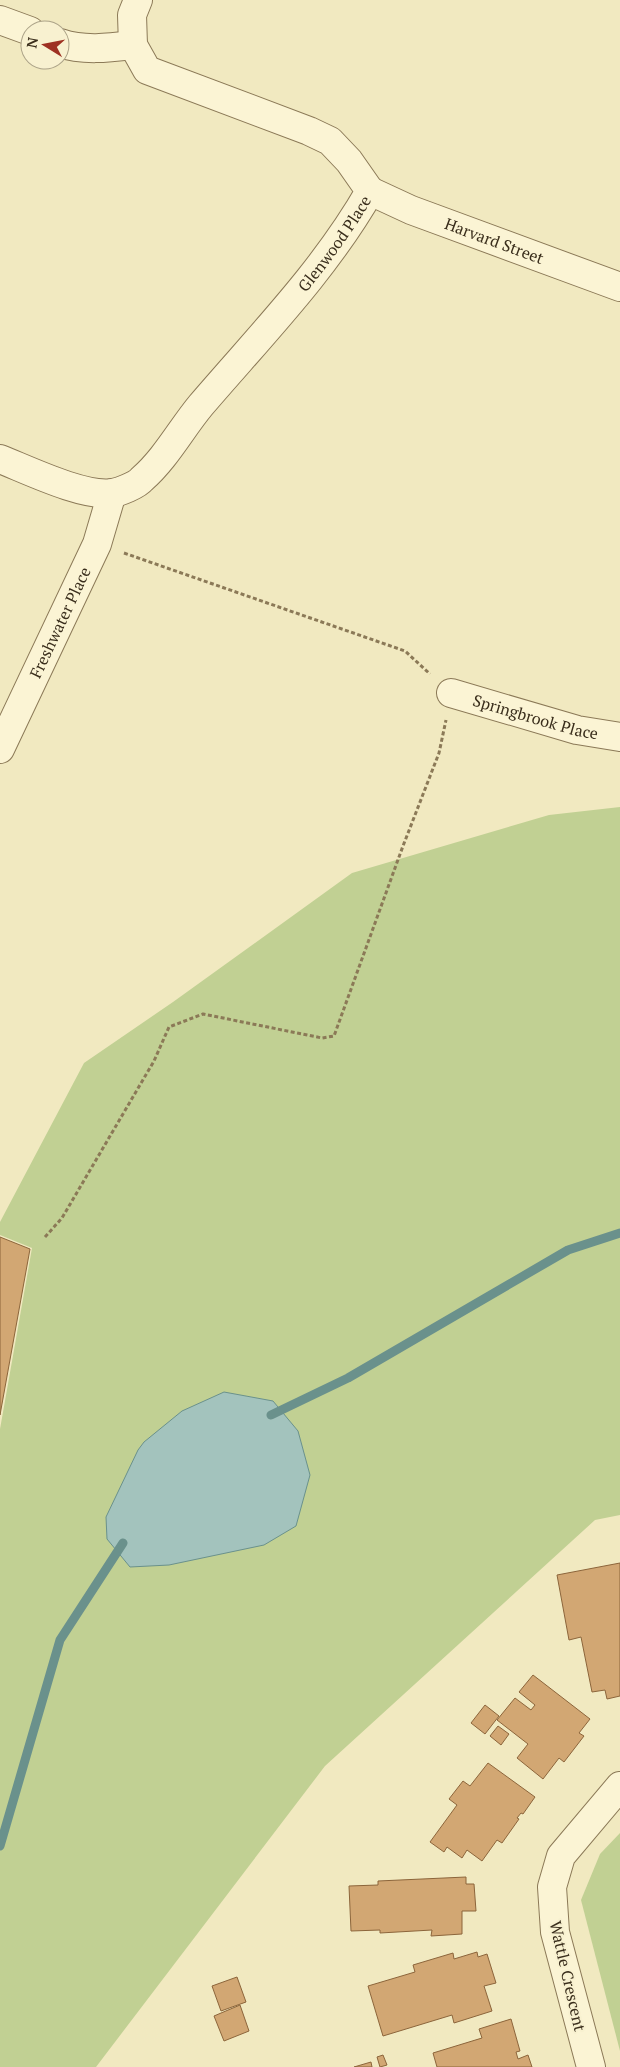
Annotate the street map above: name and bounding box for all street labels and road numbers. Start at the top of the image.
street label: Glenwood Place [293,191,376,296]
street label: Harvard Street [442,212,547,269]
street label: Freshwater Place [24,563,96,682]
street label: Springbrook Place [470,689,600,744]
street label: Wattle Crescent [545,1919,591,2033]

